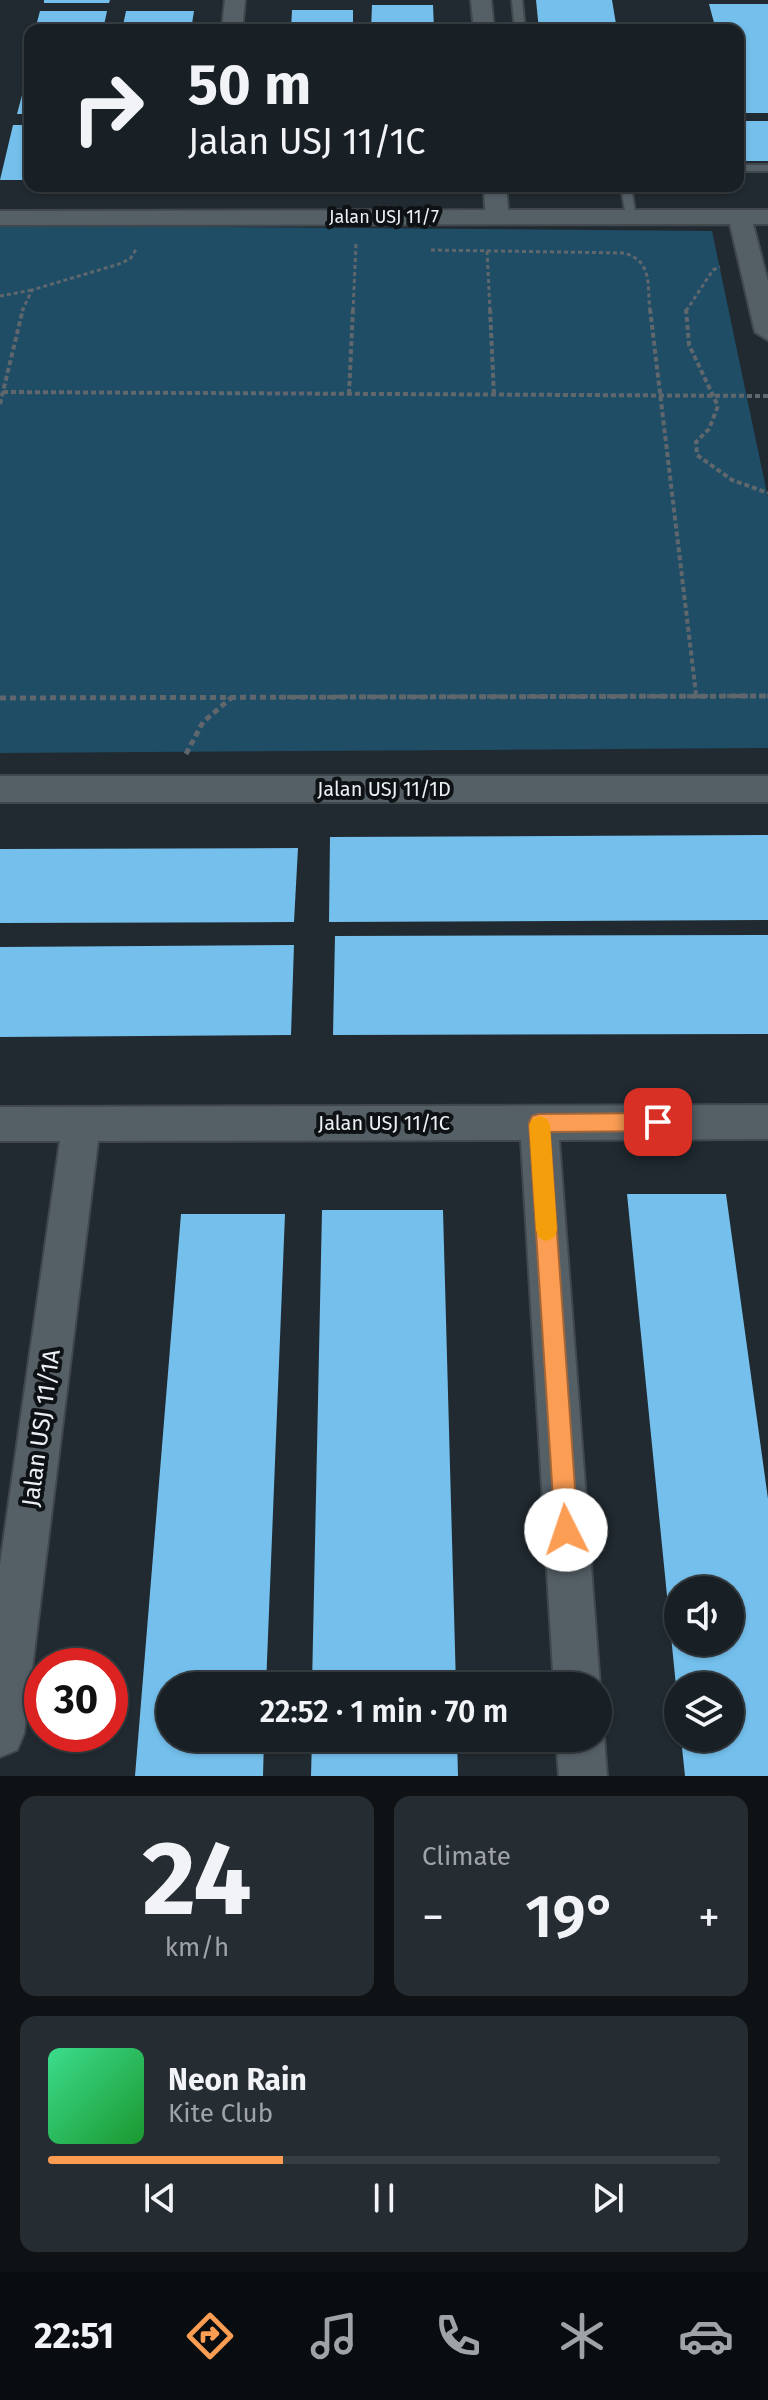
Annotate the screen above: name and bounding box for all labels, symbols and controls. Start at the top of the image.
text: 50 m [188,52,311,119]
icon: right [56,56,160,160]
text: Jalan USJ 11/1C [188,120,425,164]
street label: Jalan USJ 11/7 [329,206,439,228]
street label: Jalan USJ 11/1D [317,777,451,801]
pin [624,1088,692,1156]
icon: arrive [636,1100,680,1144]
street label: Jalan USJ 11/1C [318,1111,450,1135]
street label: Jalan USJ 11/1A [16,1347,66,1508]
position arrow [524,1488,608,1572]
map controls [664,1576,744,1752]
button: sound [664,1576,744,1656]
speed limit sign: 30 [24,1648,128,1752]
button: layers [664,1672,744,1752]
text: 22:52 · 1 min · 70 m [260,1694,508,1730]
text: 24 [142,1817,252,1942]
text: Climate [422,1841,511,1872]
text: 19° [525,1881,617,1953]
text: − [422,1891,444,1944]
text: + [698,1891,720,1944]
text: km/h [165,1932,229,1963]
text: Neon Rain [168,2062,307,2098]
text: Kite Club [168,2098,273,2129]
icon: previous [138,2176,182,2220]
icon: pause [362,2176,406,2220]
icon: next [586,2176,630,2220]
icon: directions [182,2308,238,2364]
icon: music [306,2308,362,2364]
icon: phone [430,2308,486,2364]
icon: climate [554,2308,610,2364]
icon: car [678,2308,734,2364]
text: 22:51 [34,2314,114,2358]

